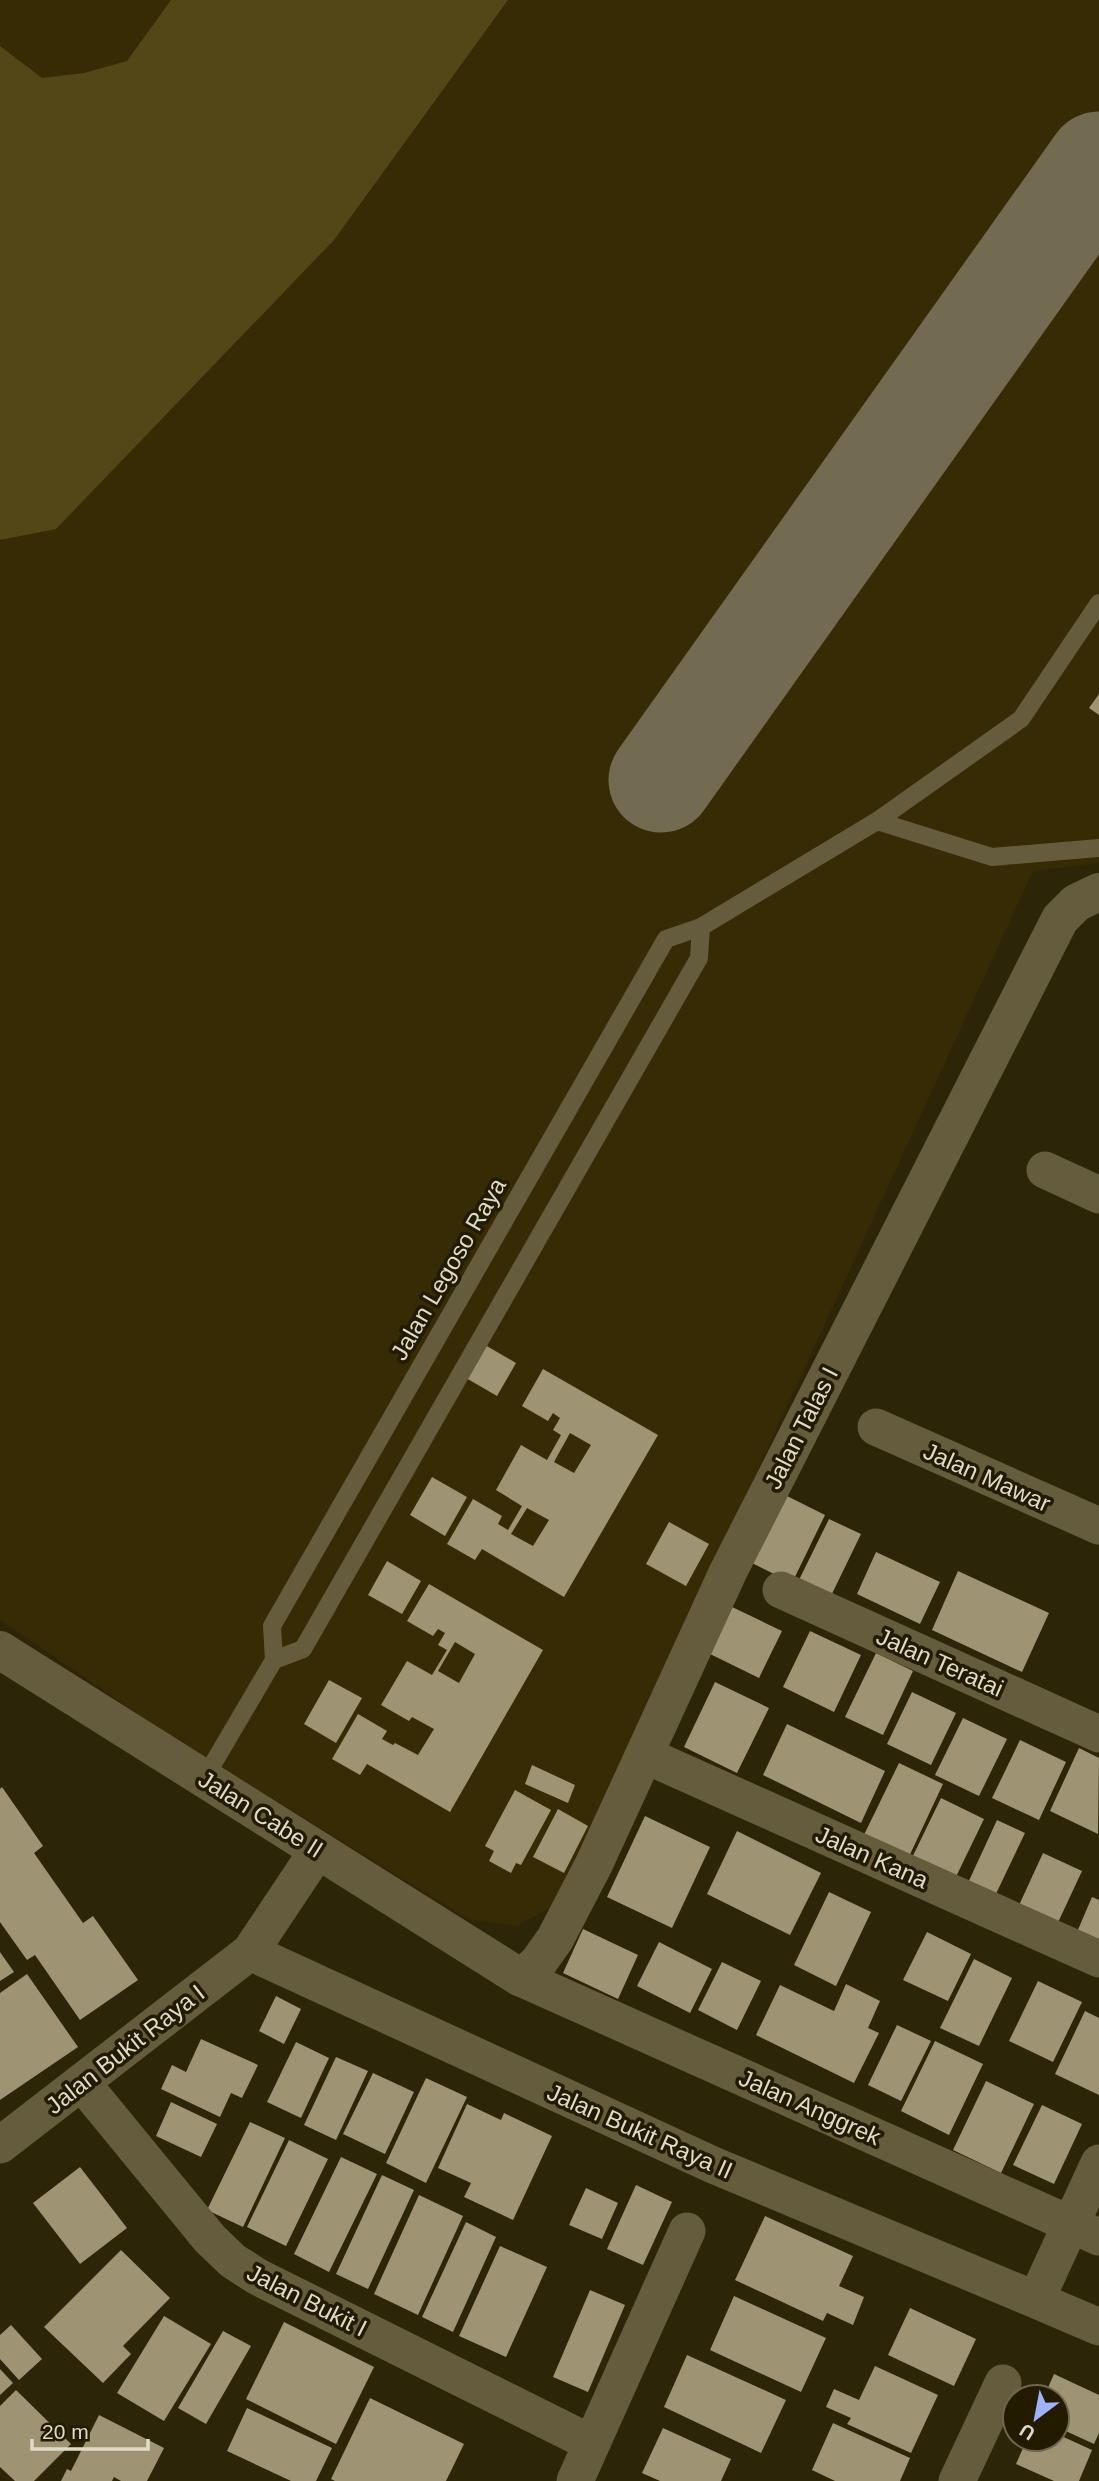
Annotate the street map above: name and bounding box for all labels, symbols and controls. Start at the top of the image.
street label: Jalan Legoso Raya [385,1173,511,1365]
street label: Jalan Talas I [759,1363,843,1493]
street label: Jalan Mawar [919,1437,1055,1517]
street label: Jalan Teratai [873,1622,1007,1702]
street label: Jalan Cabe II [194,1765,328,1863]
street label: Jalan Kana [812,1820,933,1894]
street label: Jalan Bukit Raya I [40,1979,210,2119]
street label: Jalan Anggrek [735,2064,886,2151]
street label: Jalan Bukit Raya II [543,2078,737,2184]
street label: Jalan Bukit I [243,2258,371,2342]
north arrow [1001,2383,1071,2453]
scale bar [32,2408,147,2452]
text: U [1016,2419,1039,2445]
text: 20 m [42,2420,89,2443]

